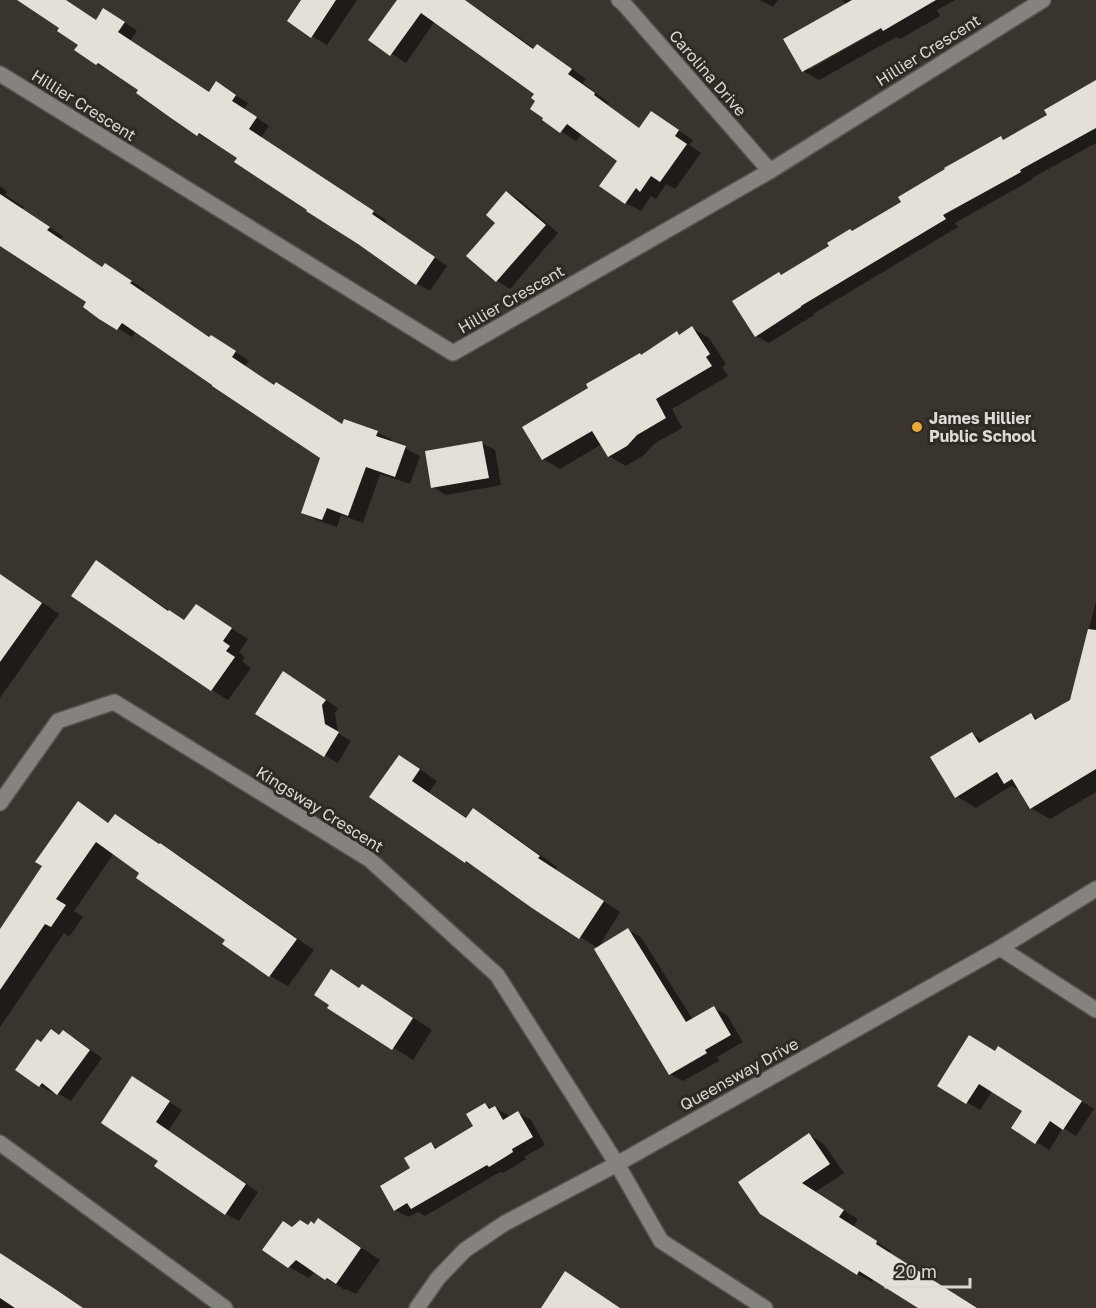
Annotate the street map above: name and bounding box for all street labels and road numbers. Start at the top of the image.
street label: Hillier Crescent [872,10,984,90]
street label: Carolina Drive [665,26,751,120]
street label: Hillier Crescent [28,65,140,145]
street label: Hillier Crescent [454,261,568,337]
street label: Kingsway Crescent [253,762,387,856]
street label: Queensway Drive [676,1033,802,1115]

